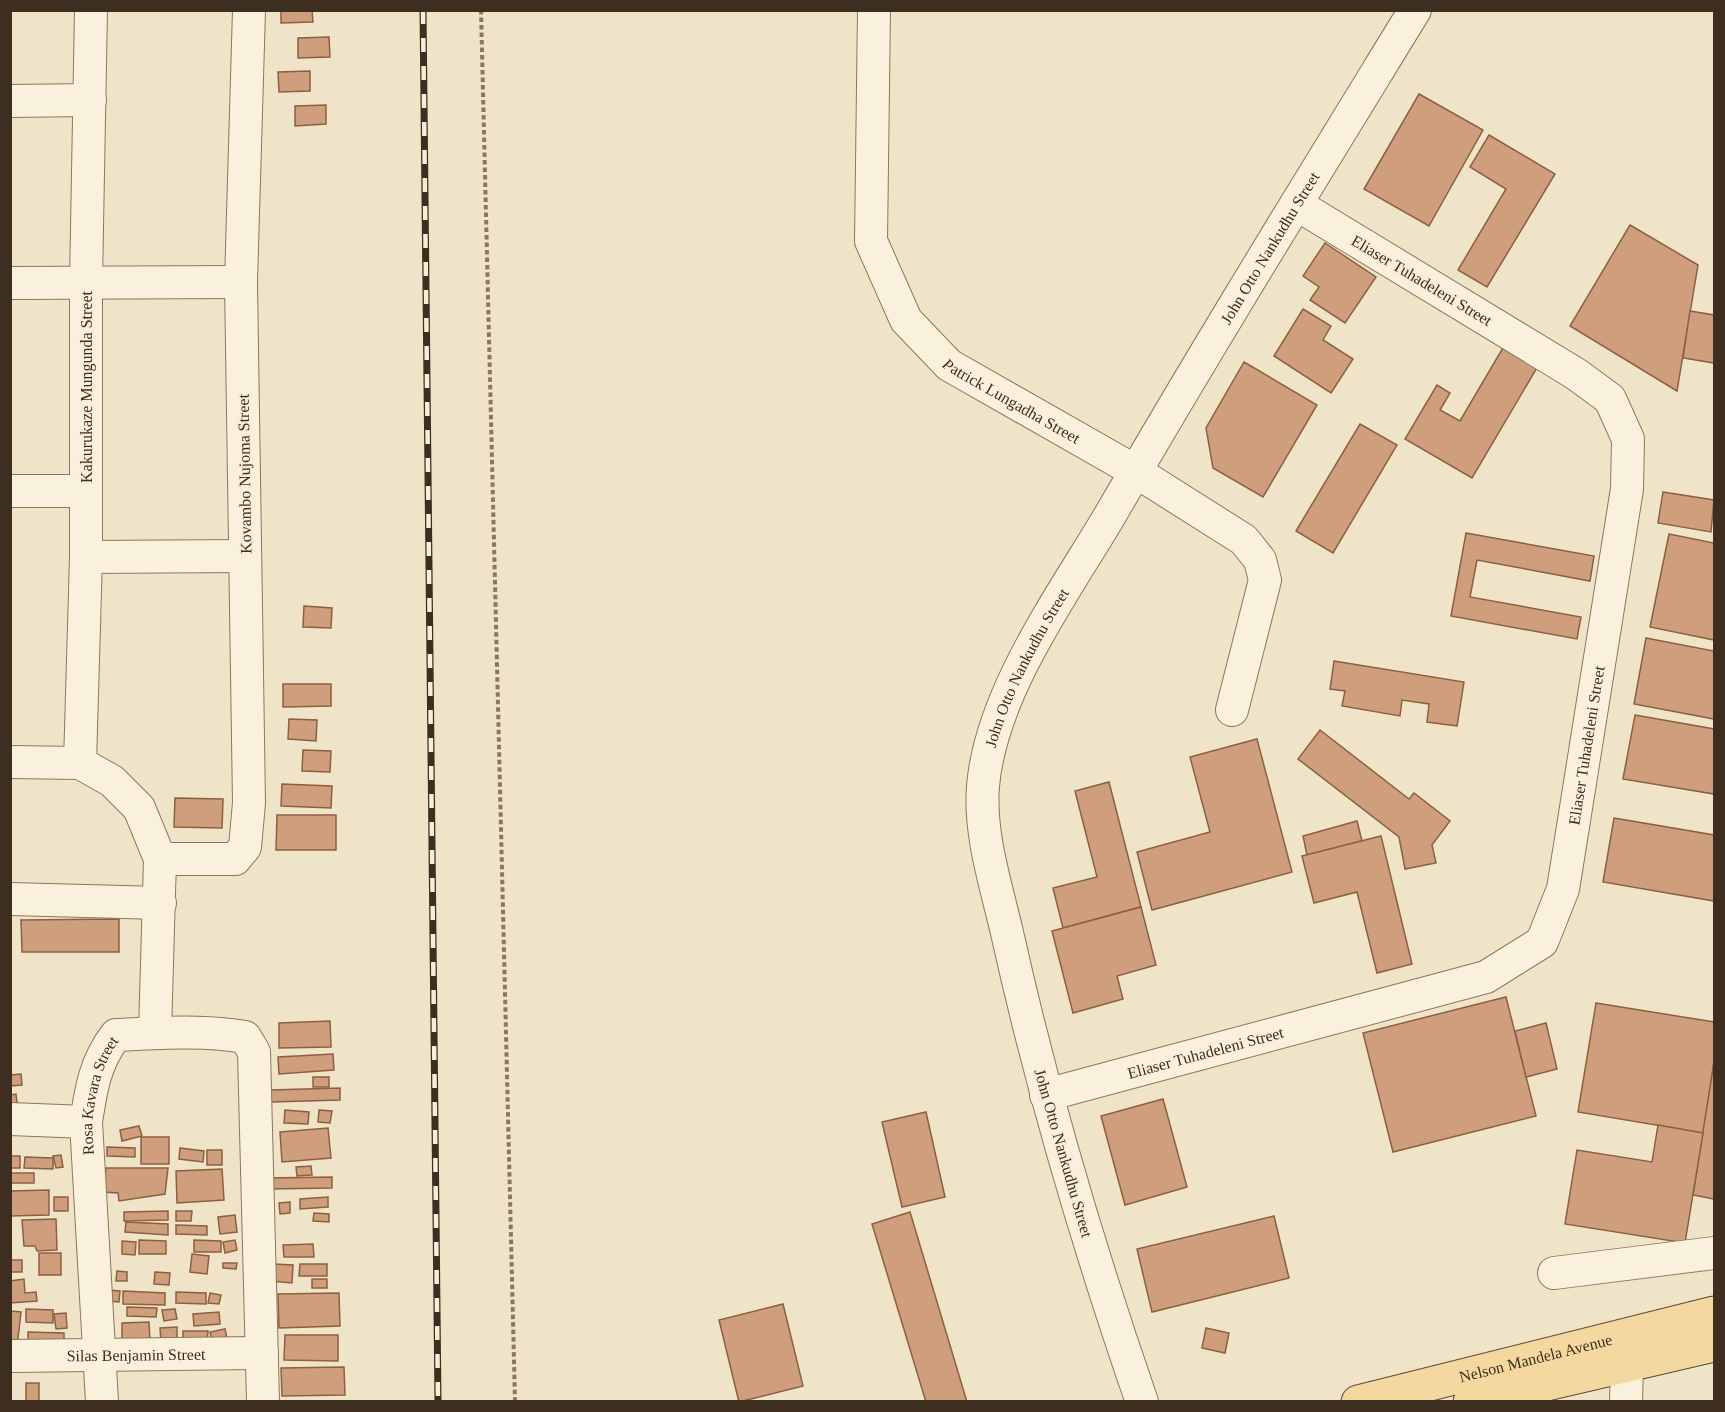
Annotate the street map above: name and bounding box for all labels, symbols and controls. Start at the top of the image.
street label: John Otto Nankudhu Street [1217,168,1323,327]
street label: Eliaser Tuhadeleni Street [1348,232,1496,329]
street label: Kakurukaze Mungunda Street [78,290,96,483]
street label: Patrick Lungadha Street [939,356,1083,447]
street label: Kovambo Nujoma Street [235,393,255,554]
street label: John Otto Nankudhu Street [982,585,1072,749]
street label: Eliaser Tuhadeleni Street [1565,664,1608,826]
street label: Eliaser Tuhadeleni Street [1126,1024,1286,1082]
street label: Rosa Kavara Street [78,1032,122,1156]
street label: John Otto Nankudhu Street [1031,1067,1096,1240]
street label: Nelson Mandela Avenue [1457,1331,1614,1385]
street label: Silas Benjamin Street [67,1346,206,1365]

